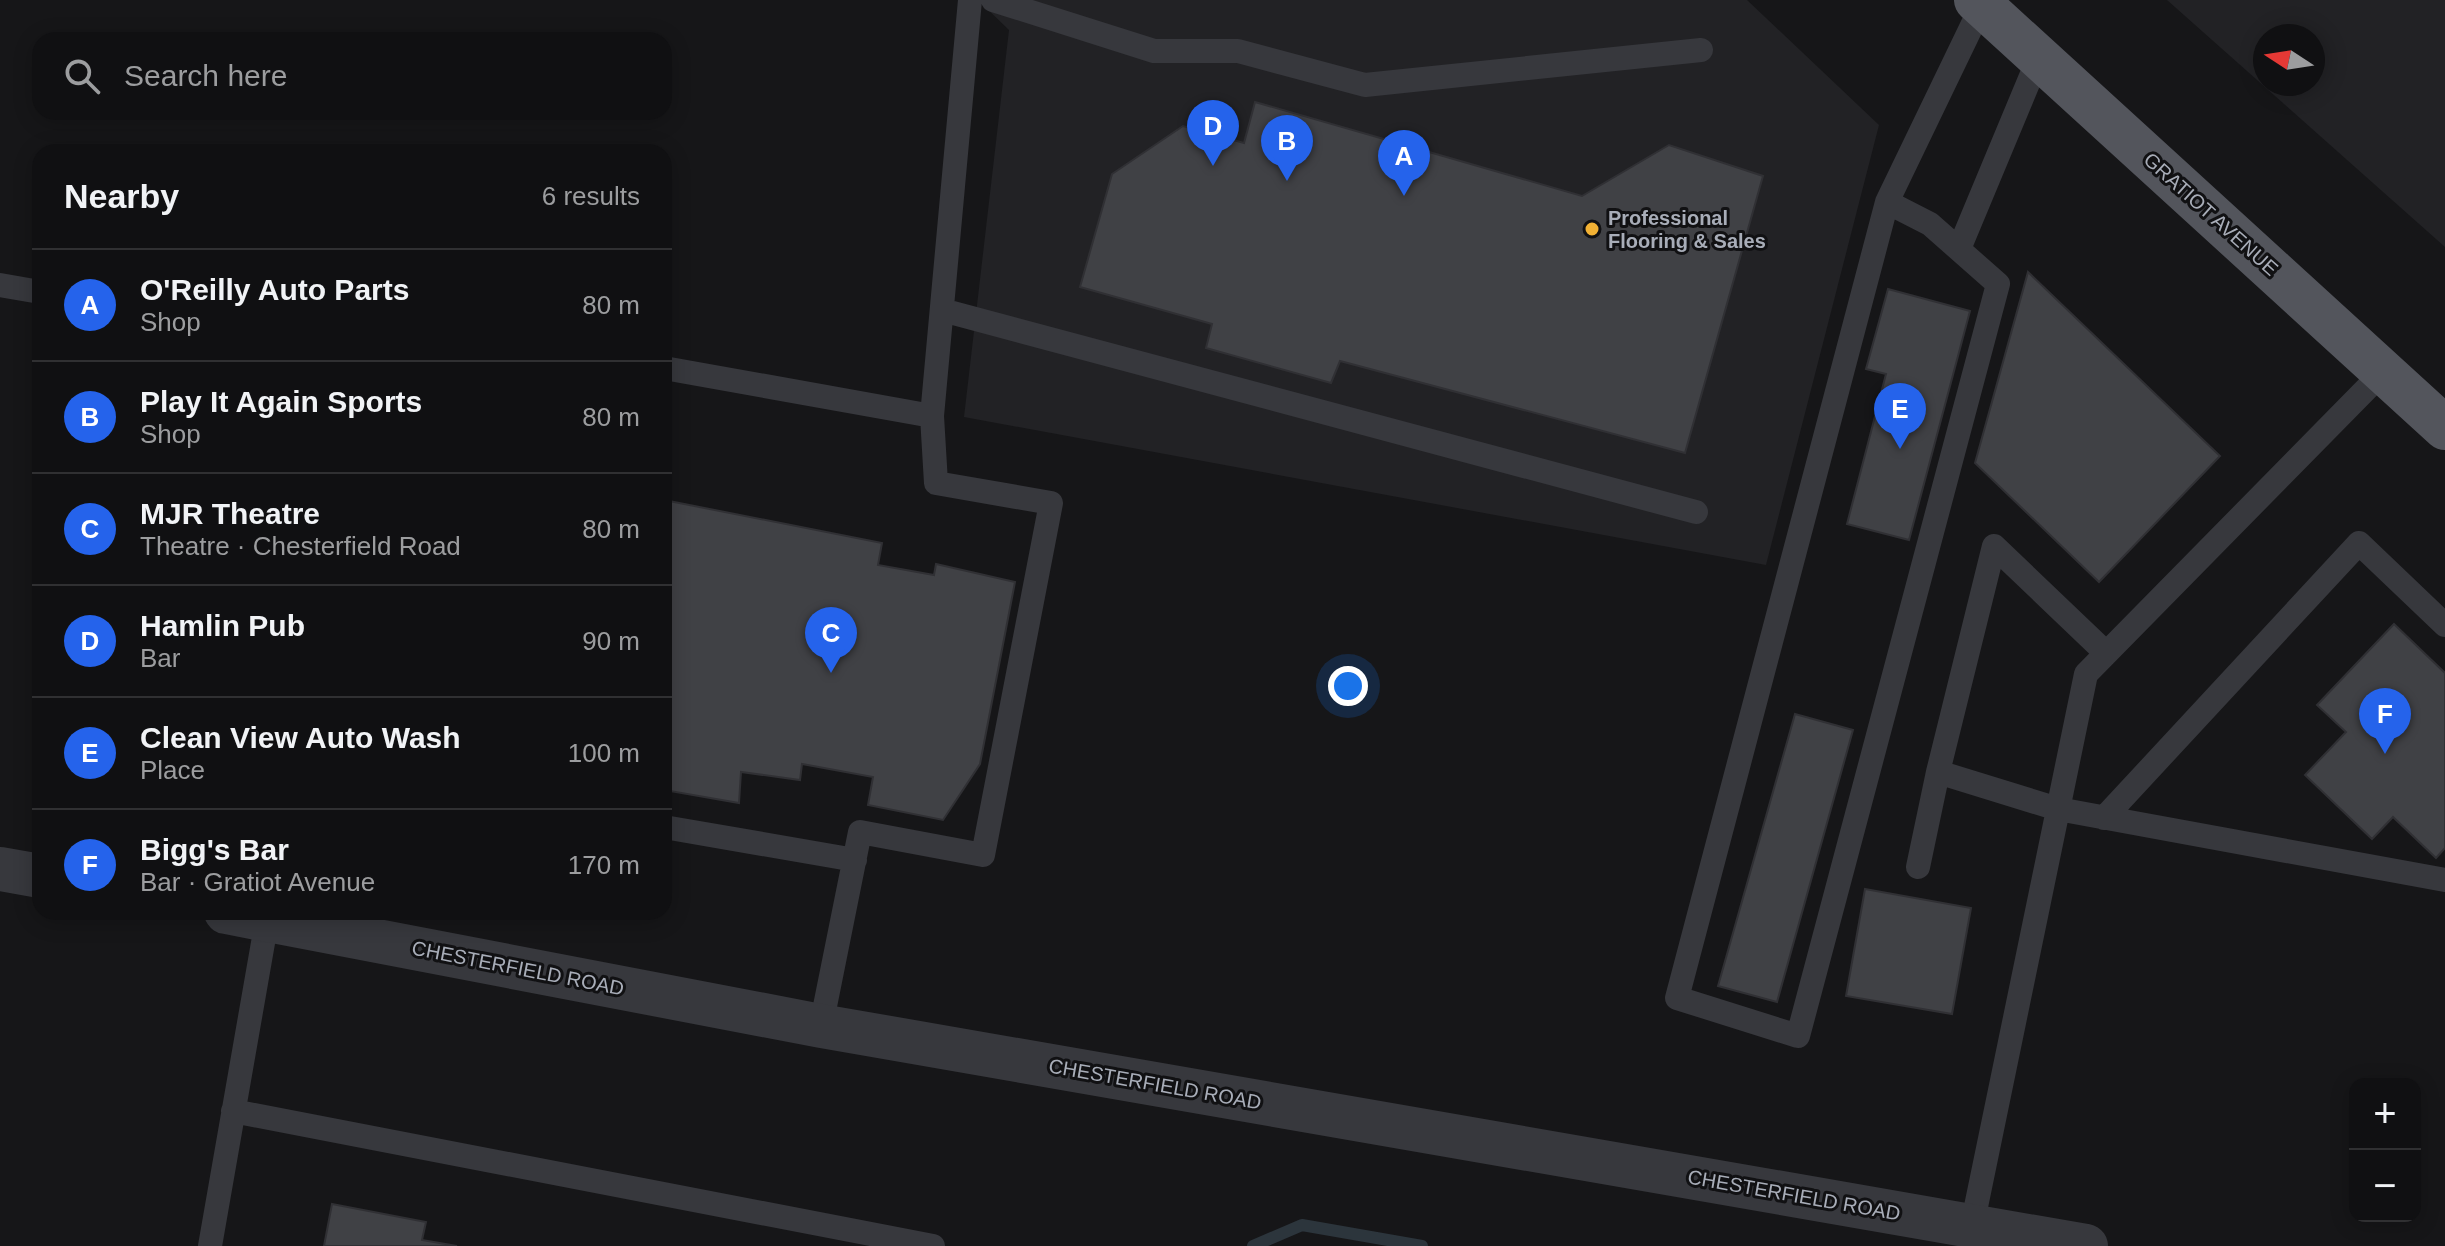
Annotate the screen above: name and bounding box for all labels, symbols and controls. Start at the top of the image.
north arrow [2253,24,2325,96]
search box [32,32,672,120]
icon: search [60,54,104,98]
text: Search here [124,59,287,92]
pin: D [1187,100,1239,166]
pin: B [1261,115,1313,181]
pin: A [1378,130,1430,196]
street label: GRATIOT AVENUE [2140,148,2282,280]
text: Nearby [64,177,179,215]
text: 6 results [542,181,640,211]
place label: Professional Flooring & Sales [1608,207,1766,252]
marker: Professional Flooring & Sales [1583,220,1601,238]
text: O'Reilly Auto Parts [140,273,409,306]
text: A [81,290,99,320]
text: 80 m [582,290,640,320]
text: Shop [140,307,201,337]
pin: E [1874,383,1926,449]
text: Play It Again Sports [140,385,422,418]
text: B [81,402,99,432]
text: 80 m [582,402,640,432]
text: Shop [140,419,201,449]
text: MJR Theatre [140,497,320,530]
text: C [81,514,99,544]
text: 80 m [582,514,640,544]
text: Theatre · Chesterfield Road [140,531,461,561]
pin: C [805,607,857,673]
text: Hamlin Pub [140,609,305,642]
text: D [81,626,99,656]
text: 90 m [582,626,640,656]
text: Bar [140,643,180,673]
your location [1328,666,1368,706]
pin: F [2359,688,2411,754]
text: Clean View Auto Wash [140,721,461,754]
text: E [81,738,99,768]
text: 100 m [568,738,640,768]
text: Place [140,755,205,785]
text: Bigg's Bar [140,833,289,866]
text: F [82,850,98,880]
text: 170 m [568,850,640,880]
text: Bar · Gratiot Avenue [140,867,375,897]
street label: CHESTERFIELD ROAD [410,937,626,999]
street label: CHESTERFIELD ROAD [1047,1054,1263,1114]
map controls [2349,1078,2421,1222]
button: + [2349,1078,2421,1150]
button: − [2349,1150,2421,1222]
street label: CHESTERFIELD ROAD [1686,1165,1902,1225]

